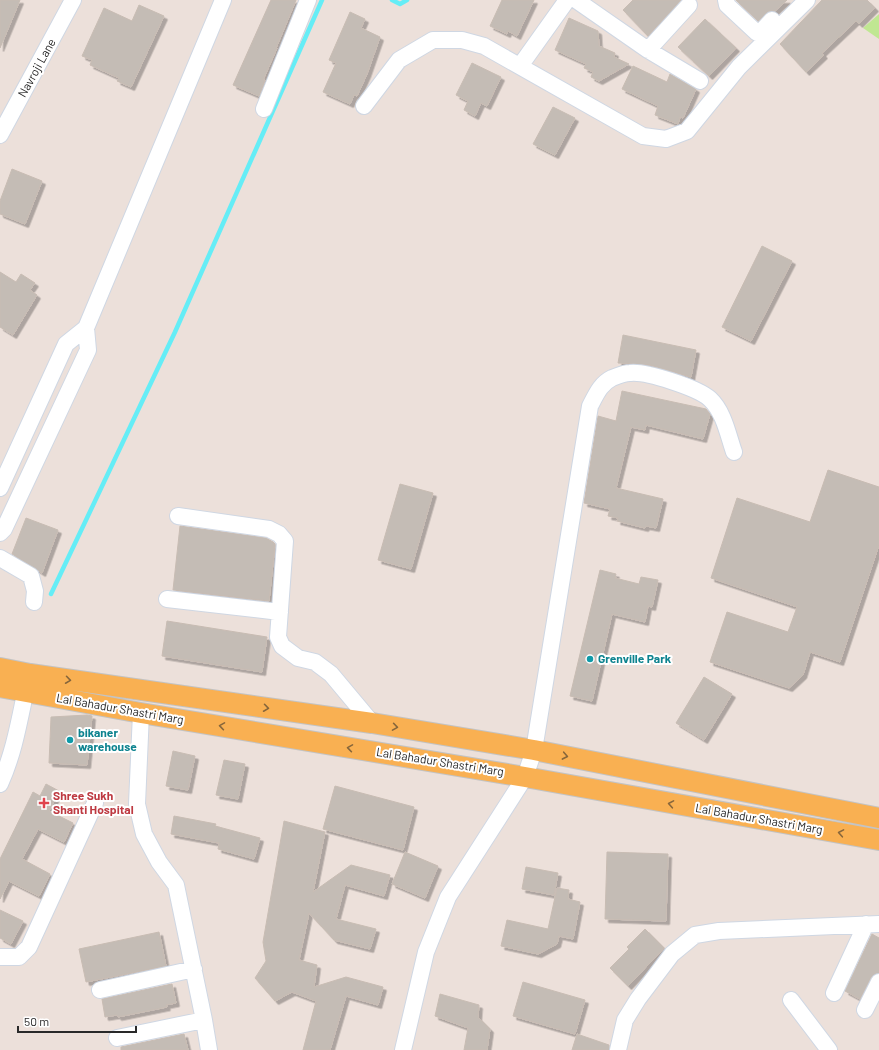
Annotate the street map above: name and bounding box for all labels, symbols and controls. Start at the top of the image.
street label: Navroji Lane [14,36,58,99]
place label: Grenville Park [598,651,672,665]
marker: Grenville Park [585,654,595,664]
one-way arrow [65,675,72,683]
street label: Lal Bahadur Shastri Marg [55,690,185,726]
one-way arrow [263,703,270,712]
one-way arrow [219,722,225,731]
one-way arrow [392,722,398,731]
place label: bikaner warehouse [78,725,137,753]
marker: bikaner warehouse [65,735,75,745]
one-way arrow [347,744,353,752]
street label: Lal Bahadur Shastri Marg [375,744,505,778]
one-way arrow [561,752,568,760]
place label: Shree Sukh Shanti Hospital [53,788,134,816]
marker: Shree Sukh Shanti Hospital [38,797,50,809]
one-way arrow [668,800,674,808]
street label: Lal Bahadur Shastri Marg [694,800,824,836]
one-way arrow [837,829,844,838]
scale bar [18,1008,136,1034]
text: 50 m [24,1014,49,1028]

